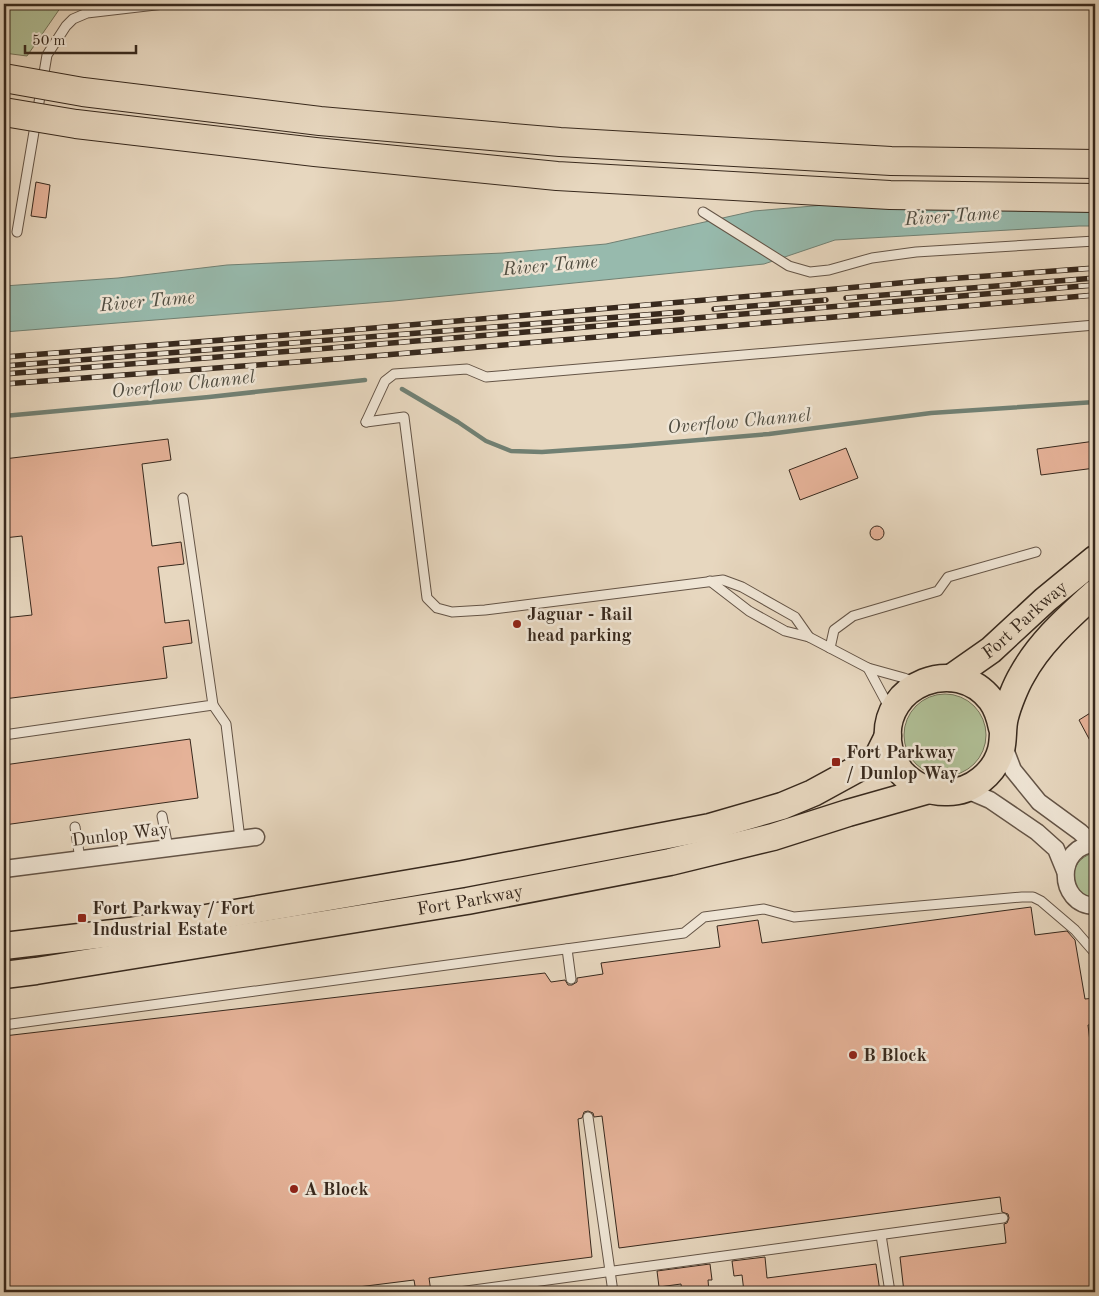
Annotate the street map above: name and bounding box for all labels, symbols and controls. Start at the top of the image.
scale bar [25,22,136,54]
text: 50 m [32,34,66,49]
water label: River Tame [903,205,1001,230]
water label: River Tame [501,253,599,280]
water label: River Tame [98,289,196,316]
water label: Overflow Channel [111,368,256,402]
water label: Overflow Channel [667,407,812,438]
street label: Fort Parkway [979,578,1071,663]
place label: Jaguar - Rail head parking [527,606,633,645]
marker: Jaguar - Rail head parking [511,618,523,630]
place label: Fort Parkway / Dunlop Way [846,744,958,783]
marker: Fort Parkway / Dunlop Way [830,756,842,768]
street label: Dunlop Way [71,820,170,850]
street label: Fort Parkway [416,882,525,919]
place label: Fort Parkway / Fort Industrial Estate [92,900,255,939]
marker: Fort Parkway / Fort Industrial Estate [76,912,88,924]
place label: B Block [863,1047,927,1065]
marker: B Block [847,1049,859,1061]
place label: A Block [304,1181,369,1199]
marker: A Block [288,1183,300,1195]

